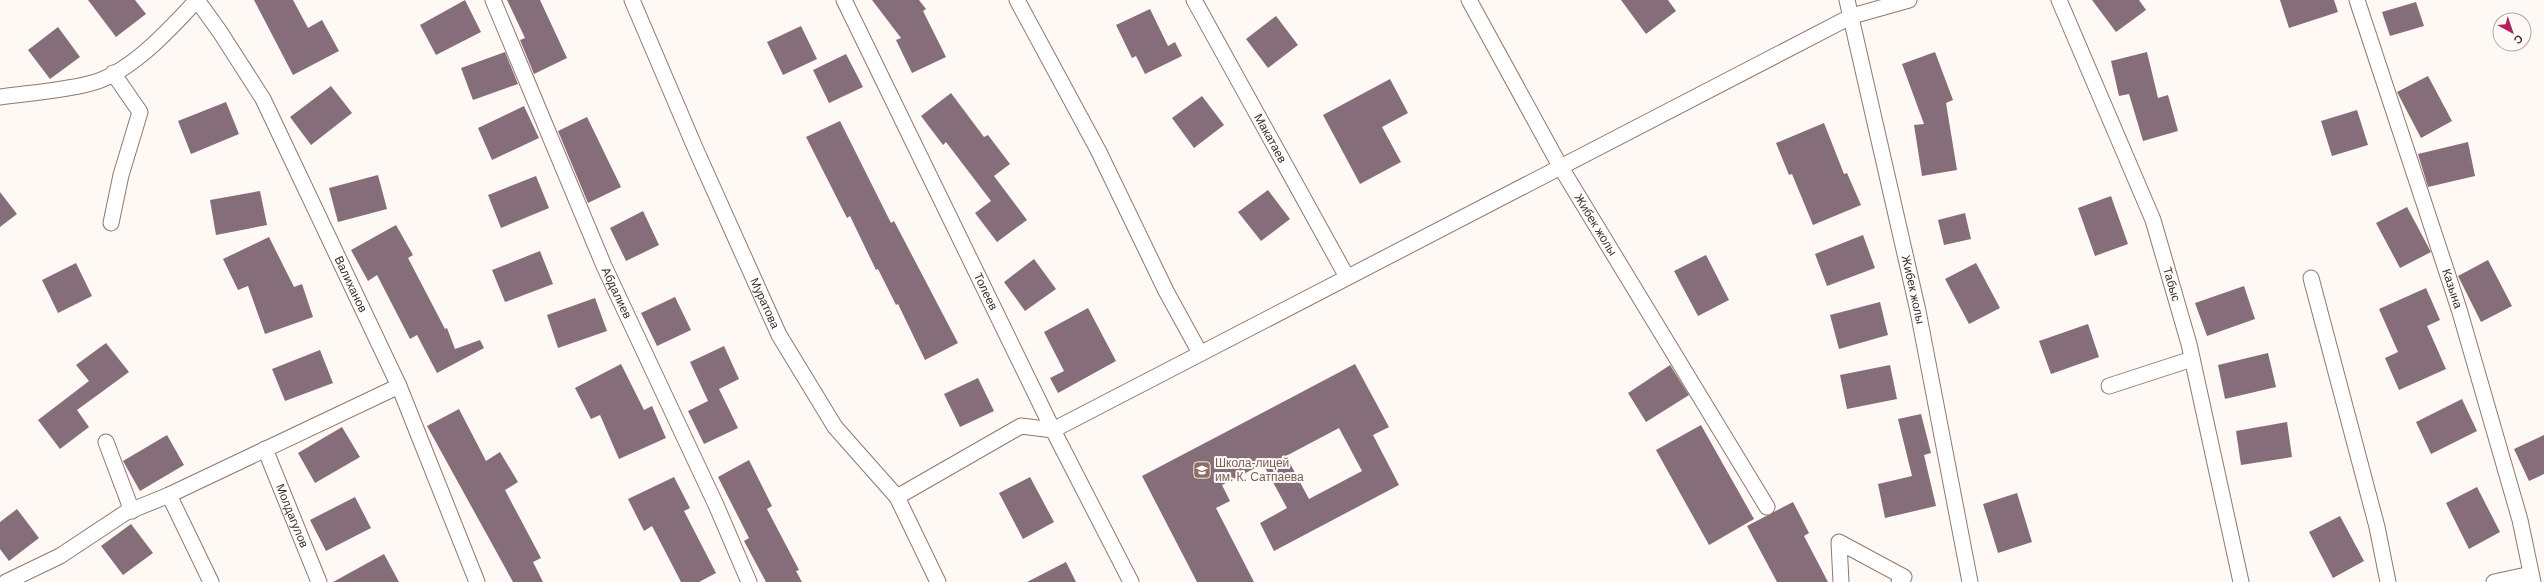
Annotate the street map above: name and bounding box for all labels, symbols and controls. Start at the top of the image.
north arrow [2492,12,2532,52]
text: С [2511,33,2525,47]
street label: Макатаев [1251,111,1290,165]
street label: Жибек жолы [1572,191,1620,258]
street label: Валиханов [331,254,370,315]
street label: Жибек жолы [1898,254,1927,325]
street label: Абдалиев [599,265,635,321]
street label: Табыс [2160,265,2183,303]
street label: Казына [2439,267,2465,311]
street label: Толеев [971,271,1001,312]
street label: Муратова [747,276,782,331]
place label: Школа-лицей им. К. Сатпаева [1215,456,1304,484]
school or university icon: Школа-лицей им. К. Сатпаева [1192,460,1212,480]
street label: Молдагулов [273,482,311,550]

